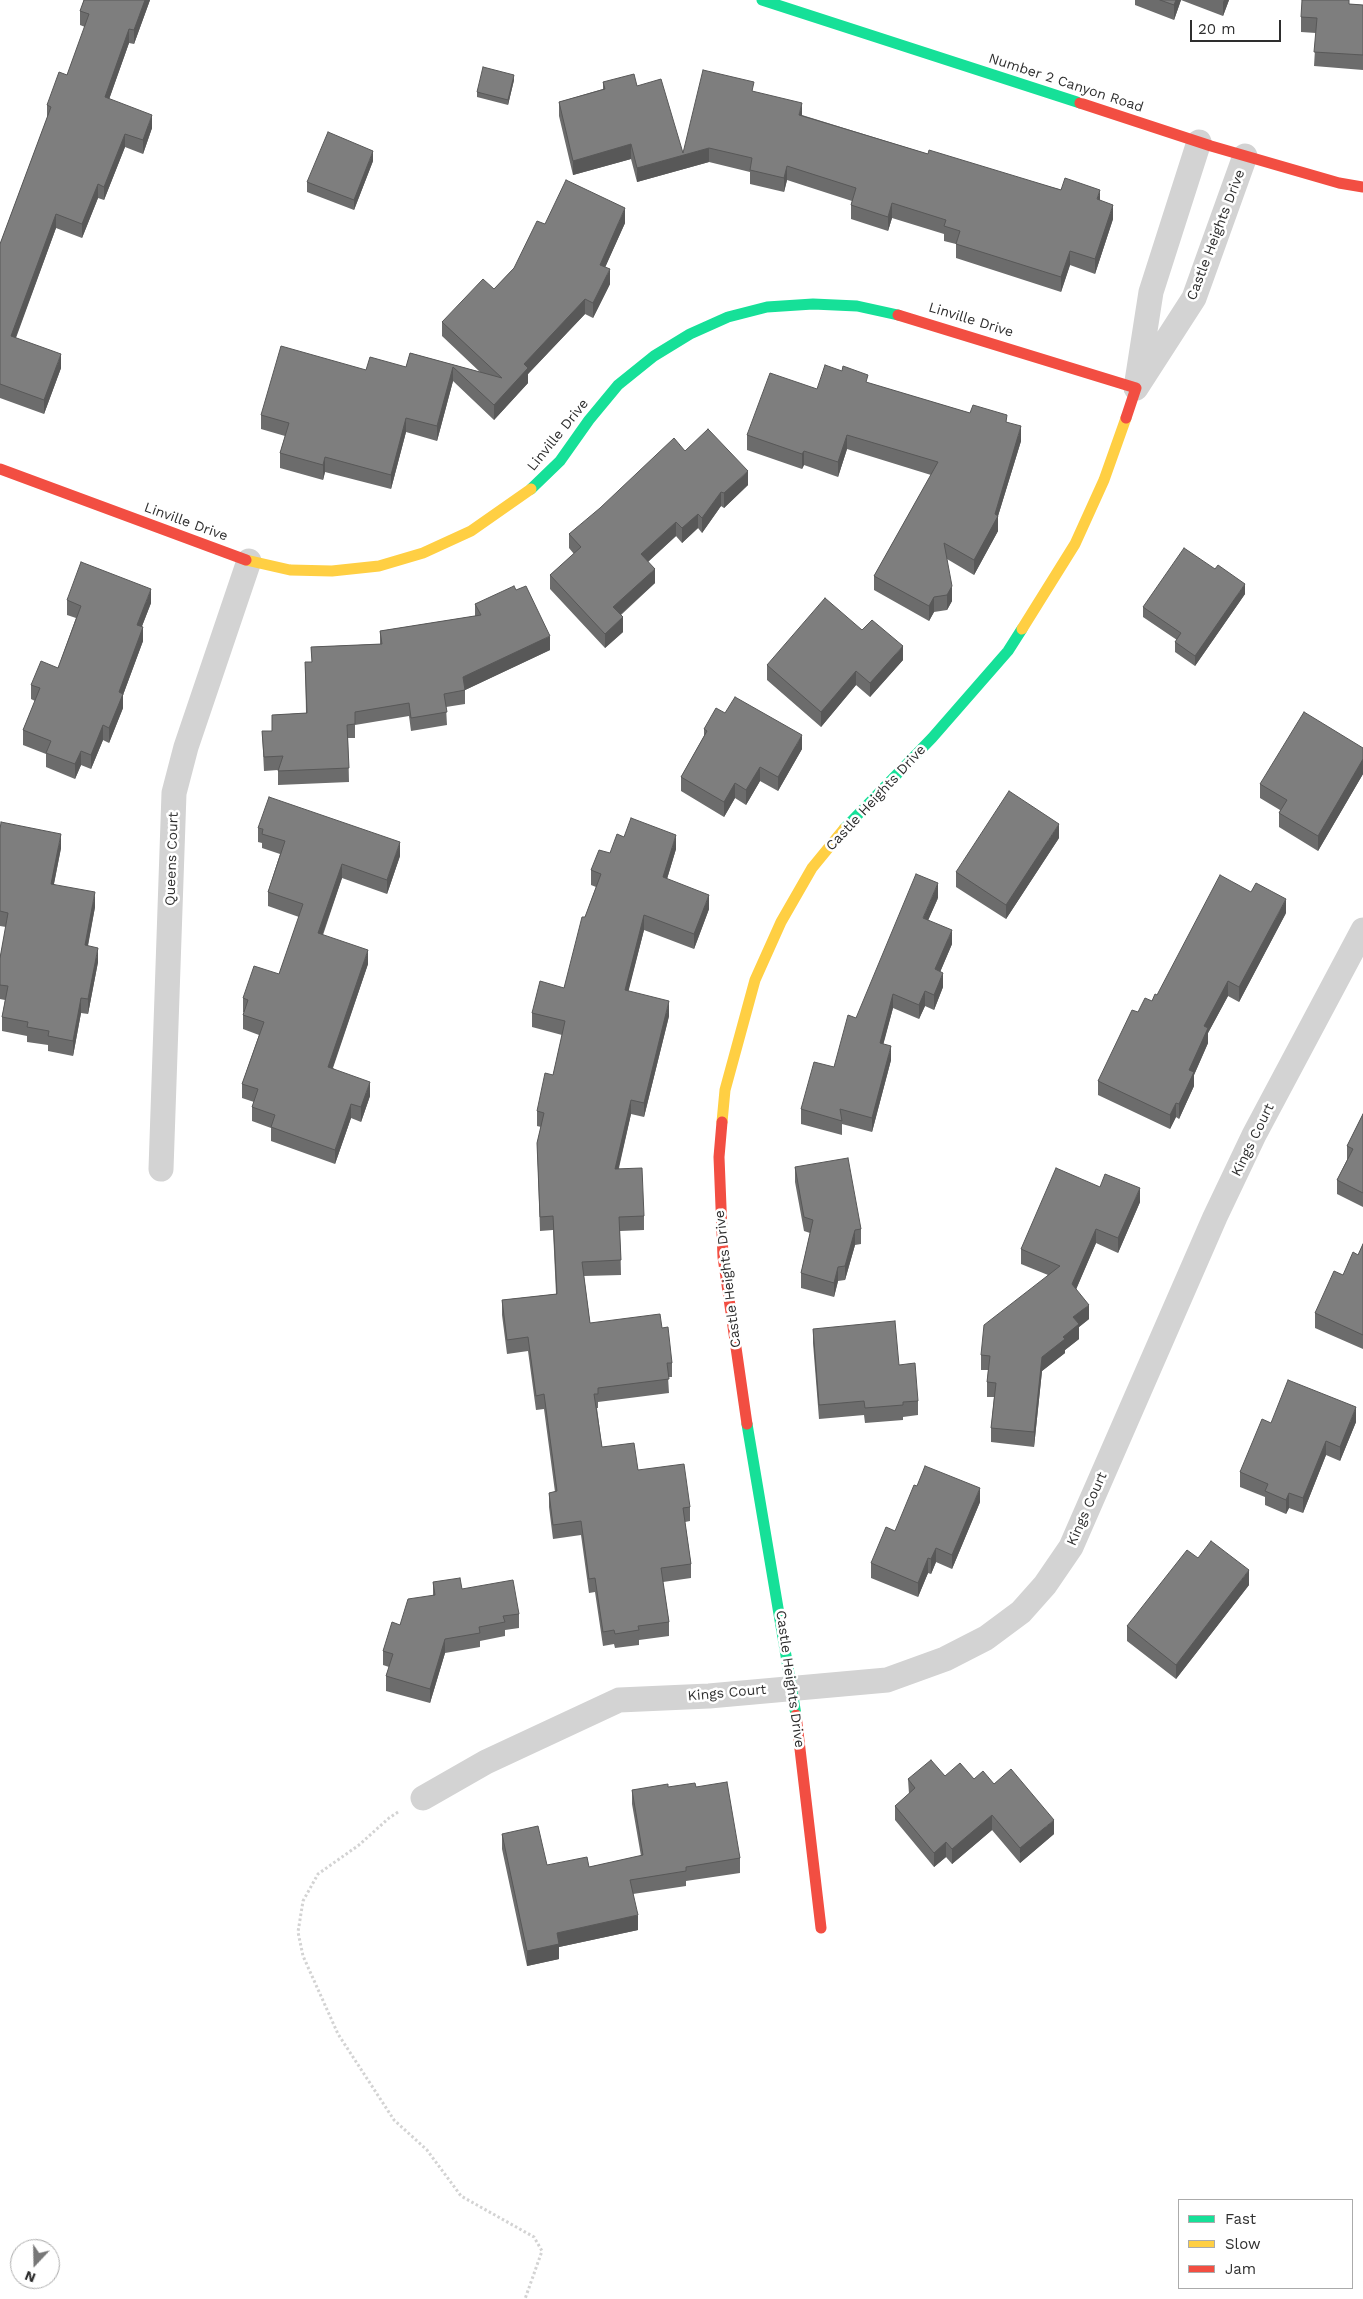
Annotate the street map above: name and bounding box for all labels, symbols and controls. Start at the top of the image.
scale bar [1193,10,1284,42]
text: 20 m [1198,20,1236,38]
street label: Number 2 Canyon Road [987,50,1145,116]
street label: Castle Heights Drive [1183,167,1249,303]
street label: Linville Drive [927,299,1015,341]
street label: Linville Drive [524,396,592,474]
street label: Linville Drive [142,499,230,545]
street label: Castle Heights Drive [823,742,929,854]
street label: Queens Court [162,812,182,906]
street label: Kings Court [1228,1101,1278,1179]
street label: Castle Heights Drive [711,1209,745,1349]
street label: Kings Court [1063,1470,1111,1548]
street label: Castle Heights Drive [772,1609,808,1749]
street label: Kings Court [687,1681,767,1705]
legend [1178,2199,1353,2289]
text: Fast [1225,2210,1256,2228]
text: Slow [1225,2235,1261,2253]
north arrow [10,2239,60,2289]
text: Jam [1225,2260,1256,2278]
text: N [22,2268,38,2286]

